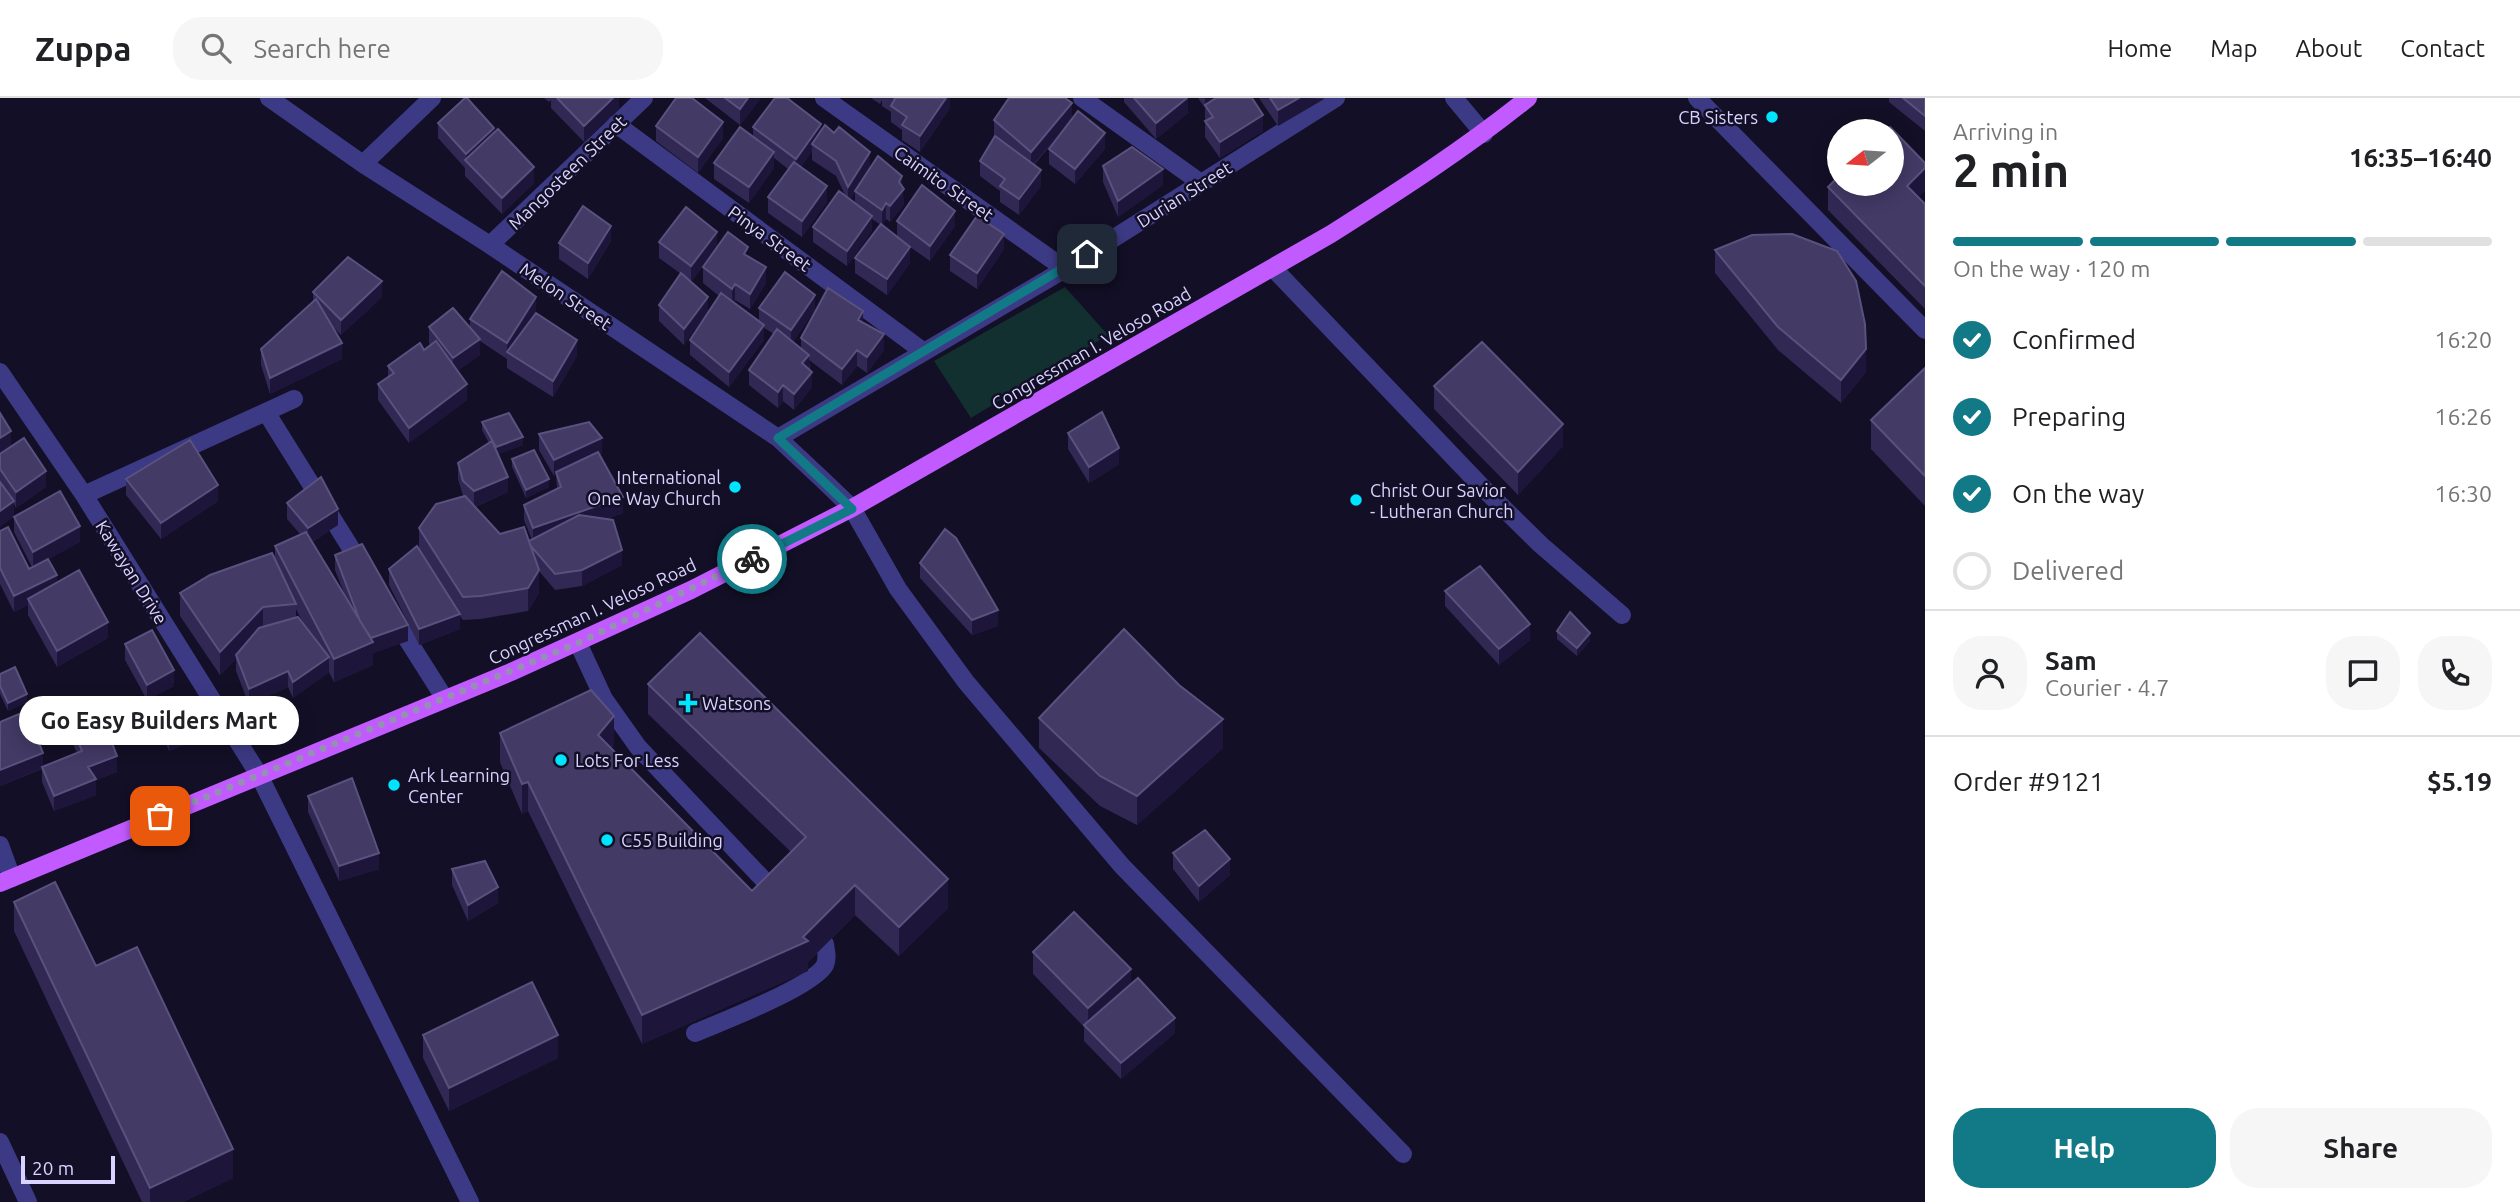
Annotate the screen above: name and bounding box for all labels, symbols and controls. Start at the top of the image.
search box [173,17,663,80]
icon: search [197,29,235,67]
text: Zuppa [35,30,131,67]
text: Search here [253,34,391,63]
text: Home [2107,35,2172,62]
text: Map [2210,35,2257,62]
text: About [2295,35,2362,62]
text: Contact [2400,35,2485,62]
place label: CB Sisters [1678,107,1758,127]
marker: CB Sisters [1764,109,1780,125]
street label: Mangosteen Street [504,111,630,233]
north arrow [1827,119,1904,196]
map controls [1827,119,1904,196]
text: Arriving in [1953,119,2058,144]
street label: Caimito Street [891,141,997,225]
text: 16:35–16:40 [2349,143,2492,172]
text: 2 min [1953,144,2069,196]
street label: Durian Street [1133,157,1235,231]
street label: Pinya Street [725,201,815,275]
pin [1057,224,1117,284]
icon: home [1068,235,1106,273]
text: On the way · 120 m [1953,256,2150,281]
street label: Melon Street [517,258,615,334]
street label: Congressman I. Veloso Road [988,283,1194,413]
icon: check [1953,321,1991,359]
text: Confirmed [2012,325,2136,354]
text: 16:20 [2434,327,2492,352]
icon: check [1953,398,1991,436]
text: Preparing [2012,402,2126,431]
text: 16:26 [2434,404,2492,429]
place label: International One Way Church [587,467,721,508]
icon: check [1953,475,1991,513]
marker: International One Way Church [727,479,743,495]
text: On the way [2012,479,2144,508]
place label: Christ Our Savior - Lutheran Church [1370,480,1514,521]
text: 16:30 [2434,481,2492,506]
marker: Christ Our Savior - Lutheran Church [1348,492,1364,508]
street label: Kawayan Drive [92,517,172,627]
courier [717,524,787,594]
icon: bike [733,540,771,578]
street label: Congressman I. Veloso Road [485,554,699,668]
text: Delivered [2012,556,2124,585]
button: person [1953,636,2027,710]
button: chat [2326,636,2400,710]
button: phone [2418,636,2492,710]
text: Sam [2045,646,2097,675]
text: Courier · 4.7 [2045,675,2169,700]
place label: Watsons [702,693,771,713]
marker: Watsons [680,695,696,711]
callout: Go Easy Builders Mart [20,697,300,746]
text: Go Easy Builders Mart [41,708,277,733]
place label: Lots For Less [575,750,680,770]
marker: Lots For Less [553,752,569,768]
place label: Ark Learning Center [408,765,510,806]
text: Order #9121 [1953,767,2104,796]
text: $5.19 [2427,767,2492,796]
marker: Ark Learning Center [386,777,402,793]
pin [130,786,190,846]
icon: bag [141,797,179,835]
place label: C55 Building [621,830,723,850]
marker: C55 Building [599,832,615,848]
button: Help [1953,1108,2216,1188]
button: Share [2230,1108,2492,1188]
scale bar [21,1153,116,1185]
text: 20 m [32,1157,74,1179]

